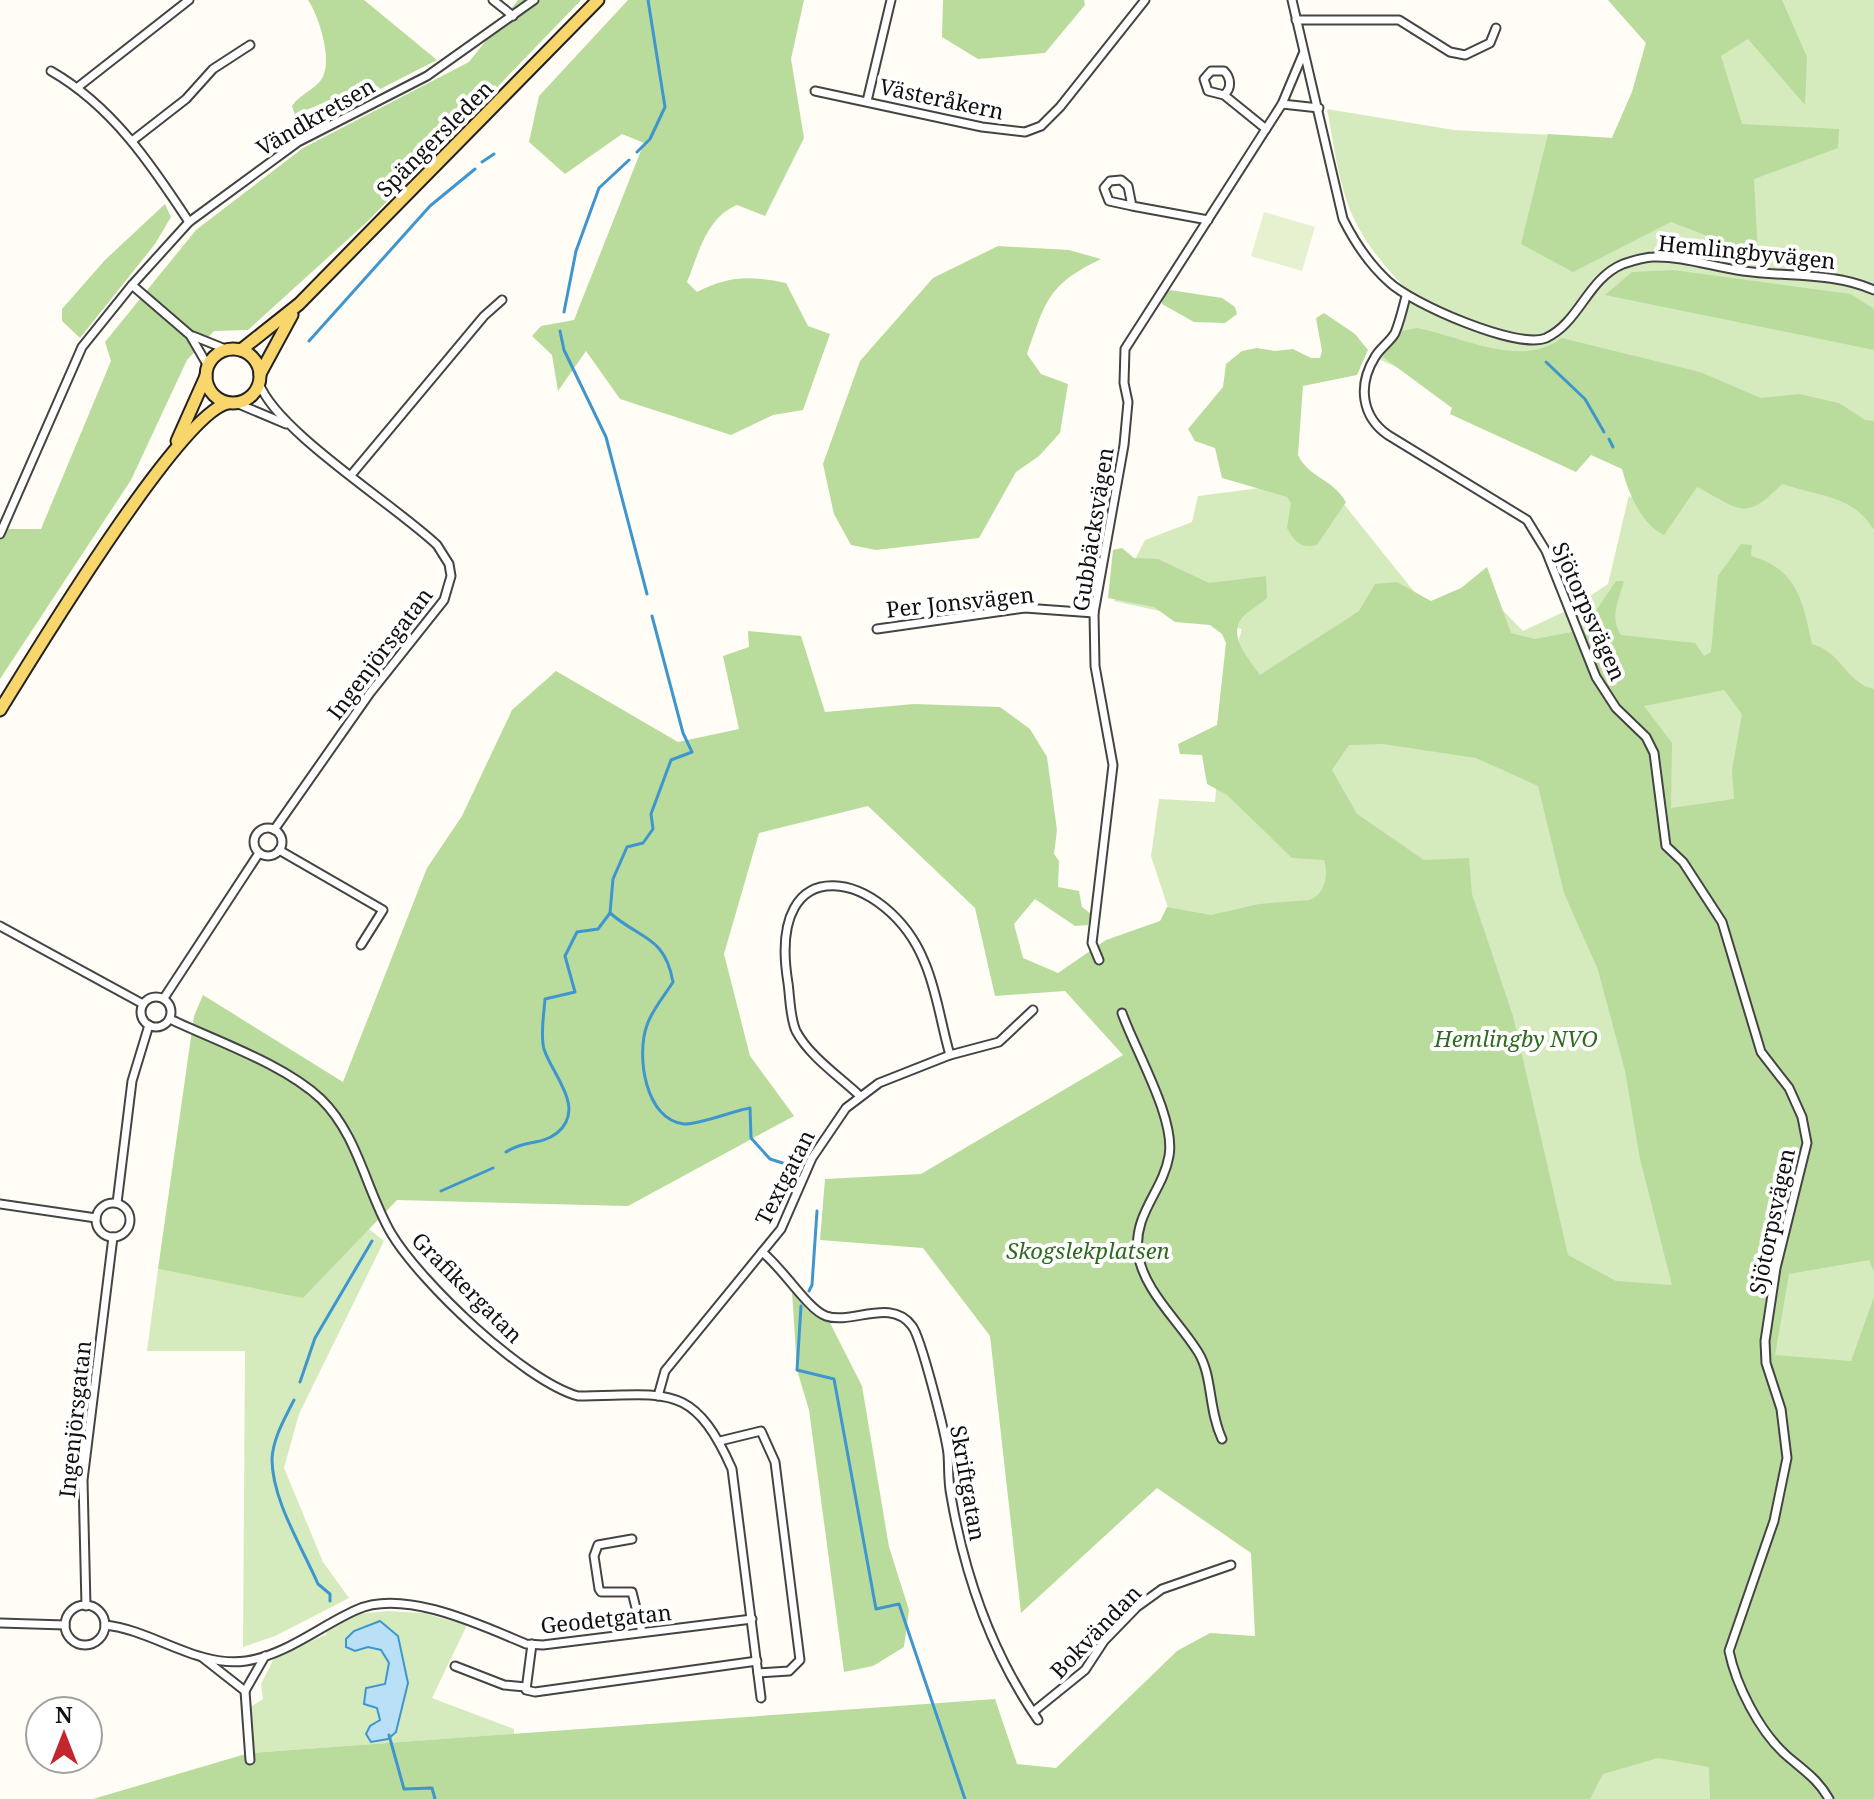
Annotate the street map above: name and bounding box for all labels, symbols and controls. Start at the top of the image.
street label: Vändkretsen [250,70,380,162]
street label: Västeråkern [877,70,1007,126]
street label: Spängersleden [369,73,499,203]
street label: Hemlingbyvägen [1657,227,1837,275]
street label: Gubbäcksvägen [1064,445,1120,613]
street label: Sjötorpsvägen [1546,537,1634,685]
street label: Per Jonsvägen [884,578,1036,624]
street label: Ingenjörsgatan [319,581,439,725]
park label: Hemlingby NVO [1433,1023,1598,1053]
street label: Textgatan [747,1124,821,1230]
street label: Sjötorpsvägen [1741,1145,1801,1297]
street label: Grafikergatan [406,1225,530,1349]
park label: Skogslekplatsen [1006,1235,1170,1265]
street label: Ingenjörsgatan [51,1339,97,1499]
street label: Skriftgatan [944,1423,994,1543]
street label: Bokvändan [1043,1578,1147,1684]
street label: Geodetgatan [539,1596,673,1640]
north arrow [24,1695,104,1775]
text: N [55,1699,73,1729]

